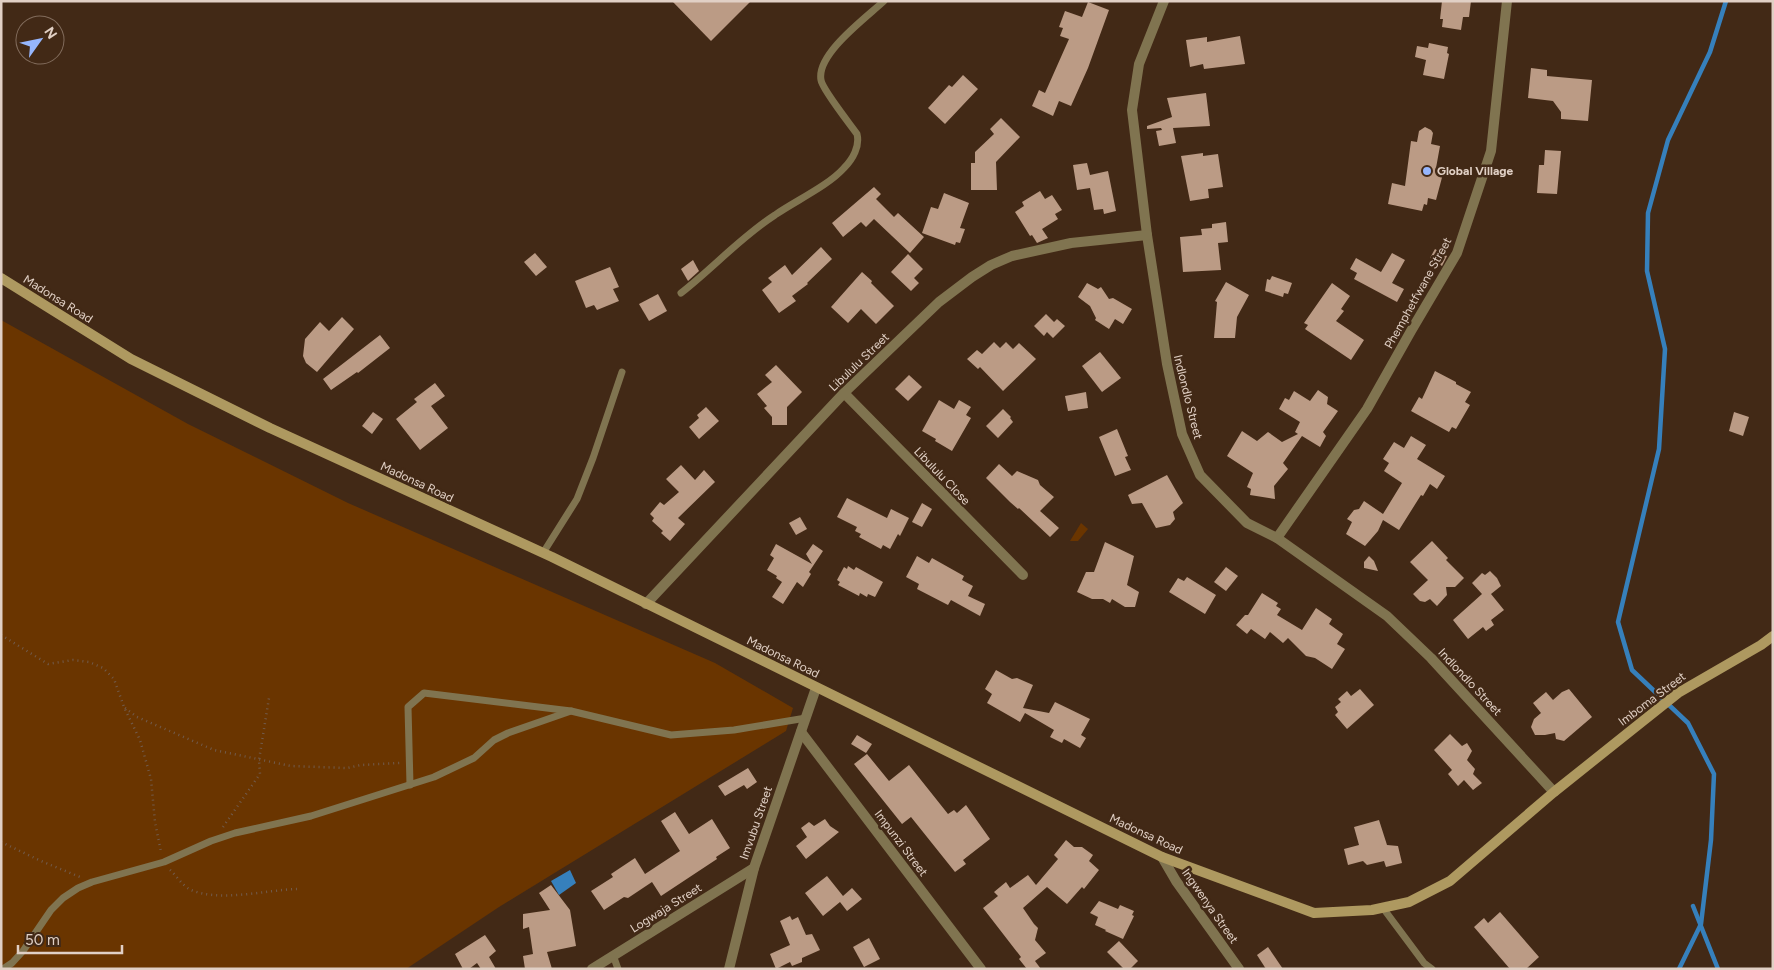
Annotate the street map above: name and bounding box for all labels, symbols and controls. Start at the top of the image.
north arrow [15,15,65,65]
text: N [40,24,61,42]
place label: Global Village [1437,164,1514,178]
marker: Global Village [1421,165,1433,177]
street label: Phemphetfwane Street [1382,235,1455,351]
street label: Madonsa Road [21,272,95,326]
street label: Libululu Street [826,330,892,394]
street label: Indlondlo Street [1171,353,1205,441]
street label: Libululu Close [911,444,973,508]
street label: Madonsa Road [378,459,456,505]
street label: Madonsa Road [744,633,822,681]
street label: Indlondlo Street [1435,646,1505,719]
street label: Imboma Street [1616,669,1689,729]
street label: Imvubu Street [737,784,775,861]
street label: Impunzi Street [872,807,931,879]
street label: Madonsa Road [1107,811,1185,857]
street label: Ingwenya Street [1179,866,1241,947]
street label: Logwaja Street [628,880,705,936]
scale bar [18,922,121,954]
text: 50 m [25,931,60,949]

